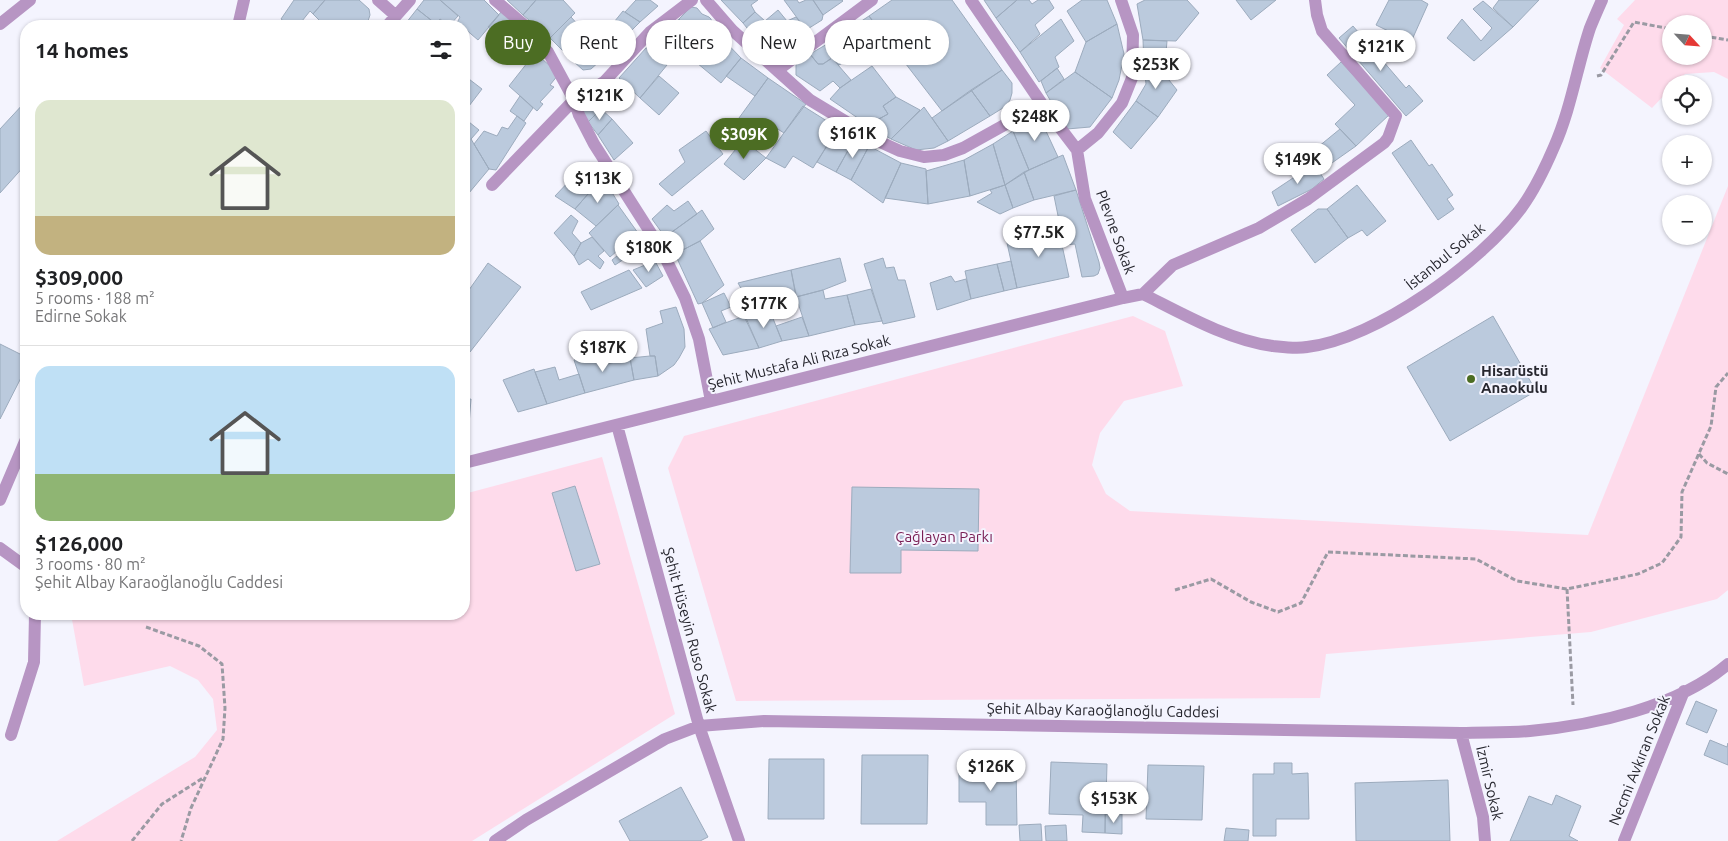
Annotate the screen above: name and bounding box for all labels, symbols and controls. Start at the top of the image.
north arrow [1662,15,1712,65]
map controls [1662,15,1712,245]
chip: Buy [485,20,551,65]
chip: Rent [561,20,636,65]
chip: Filters [646,20,732,65]
chip: New [742,20,815,65]
chip: Apartment [825,20,949,65]
pin: $121K [1346,30,1416,72]
icon: filters [427,36,455,64]
text: $121K [1358,37,1404,55]
text: 14 homes [35,38,129,62]
pin: $253K [1121,48,1191,90]
text: $253K [1133,55,1179,73]
button: locate [1662,75,1712,125]
pin: $121K [565,78,635,121]
text: $121K [577,86,623,104]
pin: $248K [1000,100,1070,142]
text: $248K [1012,107,1058,125]
pin: $161K [818,116,888,159]
pin: $309K [709,118,779,160]
text: $161K [830,124,876,142]
text: $309K [721,125,767,143]
icon: home [200,133,290,223]
button: + [1662,135,1712,185]
pin: $149K [1263,142,1333,185]
text: $149K [1275,150,1321,168]
pin: $113K [563,162,633,204]
text: $113K [575,169,621,187]
street label: Plevne Sokak [1093,188,1139,277]
button: − [1662,195,1712,245]
pin: $77.5K [998,216,1080,258]
street label: İstanbul Sokak [1402,219,1488,293]
text: $77.5K [1014,223,1064,241]
pin: $180K [614,230,684,273]
text: $180K [626,238,672,256]
text: $309,000 [35,265,123,289]
pin: $177K [729,286,799,329]
text: 5 rooms · 188 m² [35,289,155,307]
text: $177K [741,294,787,312]
text: Edirne Sokak [35,307,127,325]
pin: $187K [568,330,638,373]
street label: Şehit Mustafa Ali Rıza Sokak [706,331,892,393]
text: $187K [580,338,626,356]
place label: Hisarüstü Anaokulu [1481,362,1549,396]
marker: Hisarüstü Anaokulu [1465,373,1477,385]
icon: home [200,398,290,488]
park label: Çağlayan Parkı [895,528,993,545]
text: $126,000 [35,531,123,555]
street label: Şehit Hüseyin Ruso Sokak [660,545,720,715]
text: 3 rooms · 80 m² [35,555,146,573]
text: Şehit Albay Karaoğlanoğlu Caddesi [35,573,283,591]
street label: Necmi Avkıran Sokak [1605,692,1673,828]
street label: Şehit Albay Karaoğlanoğlu Caddesi [987,699,1219,721]
street label: İzmir Sokak [1473,744,1507,822]
pin: $126K [956,750,1026,792]
text: $126K [968,757,1014,775]
pin: $153K [1079,782,1149,824]
text: $153K [1091,789,1137,807]

